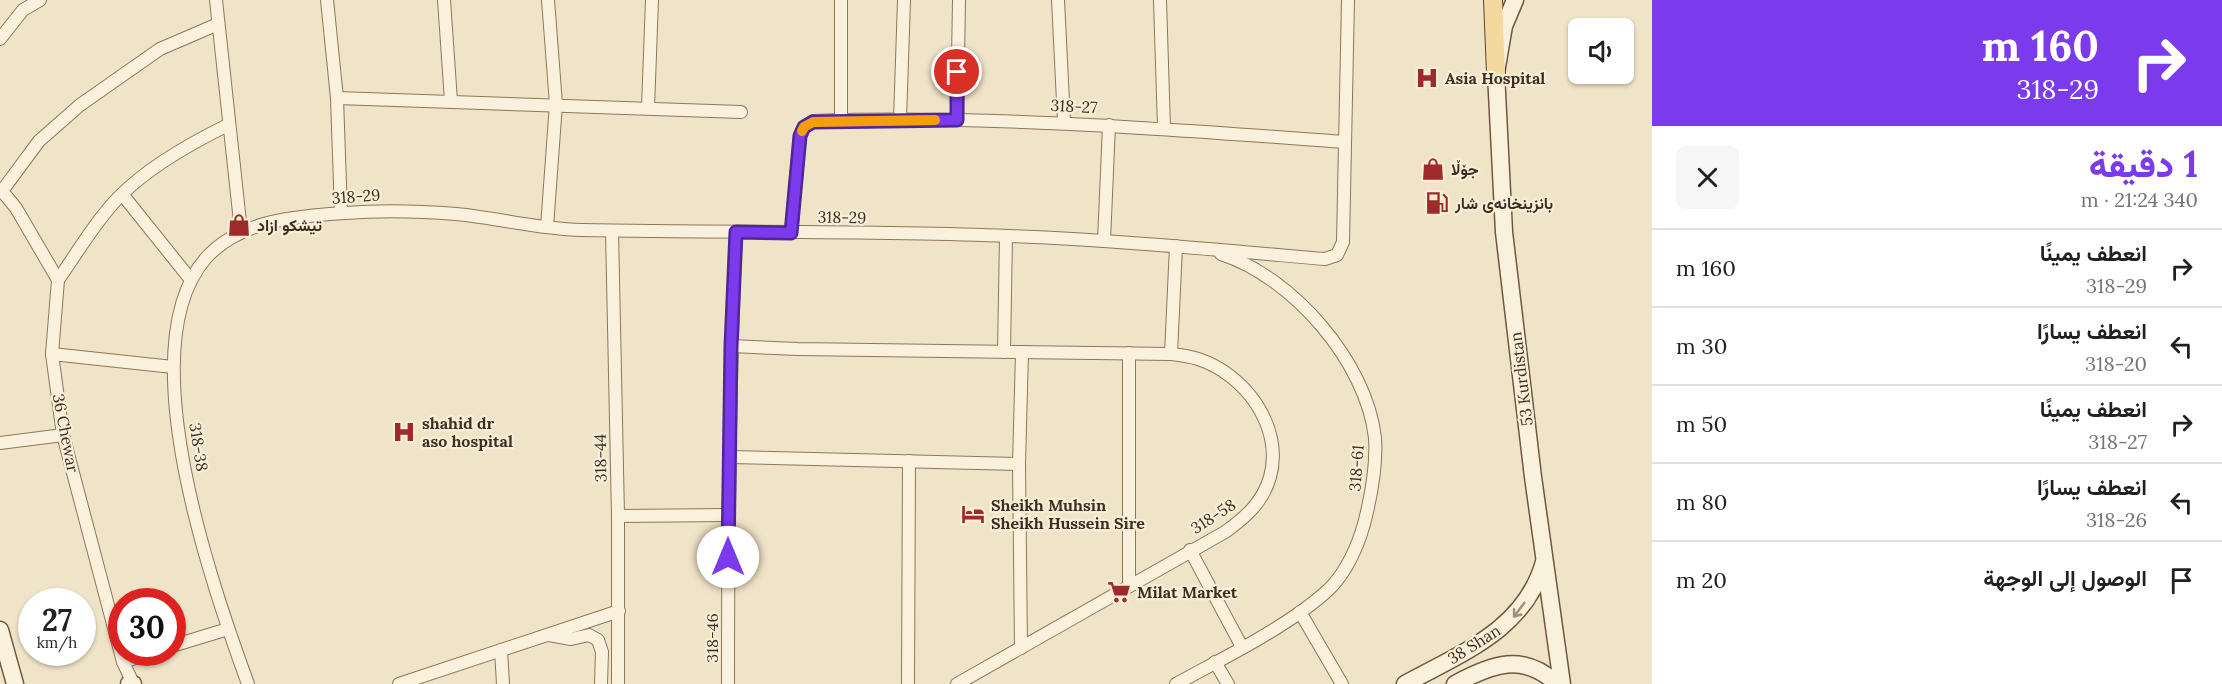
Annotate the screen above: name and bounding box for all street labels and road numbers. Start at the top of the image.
street label: 318-27 [1050,95,1099,117]
street label: 318-29 [331,184,381,208]
street label: 318-29 [817,207,867,227]
street label: 53 Kurdistan [1505,331,1537,427]
street label: 36 Chewar [49,392,83,474]
street label: 318-38 [185,421,213,473]
street label: 318-44 [590,433,610,483]
street label: 318-61 [1344,444,1368,492]
street label: 318-58 [1187,494,1239,538]
street label: 318-46 [702,613,722,663]
street label: 38 Shan [1444,620,1504,668]

